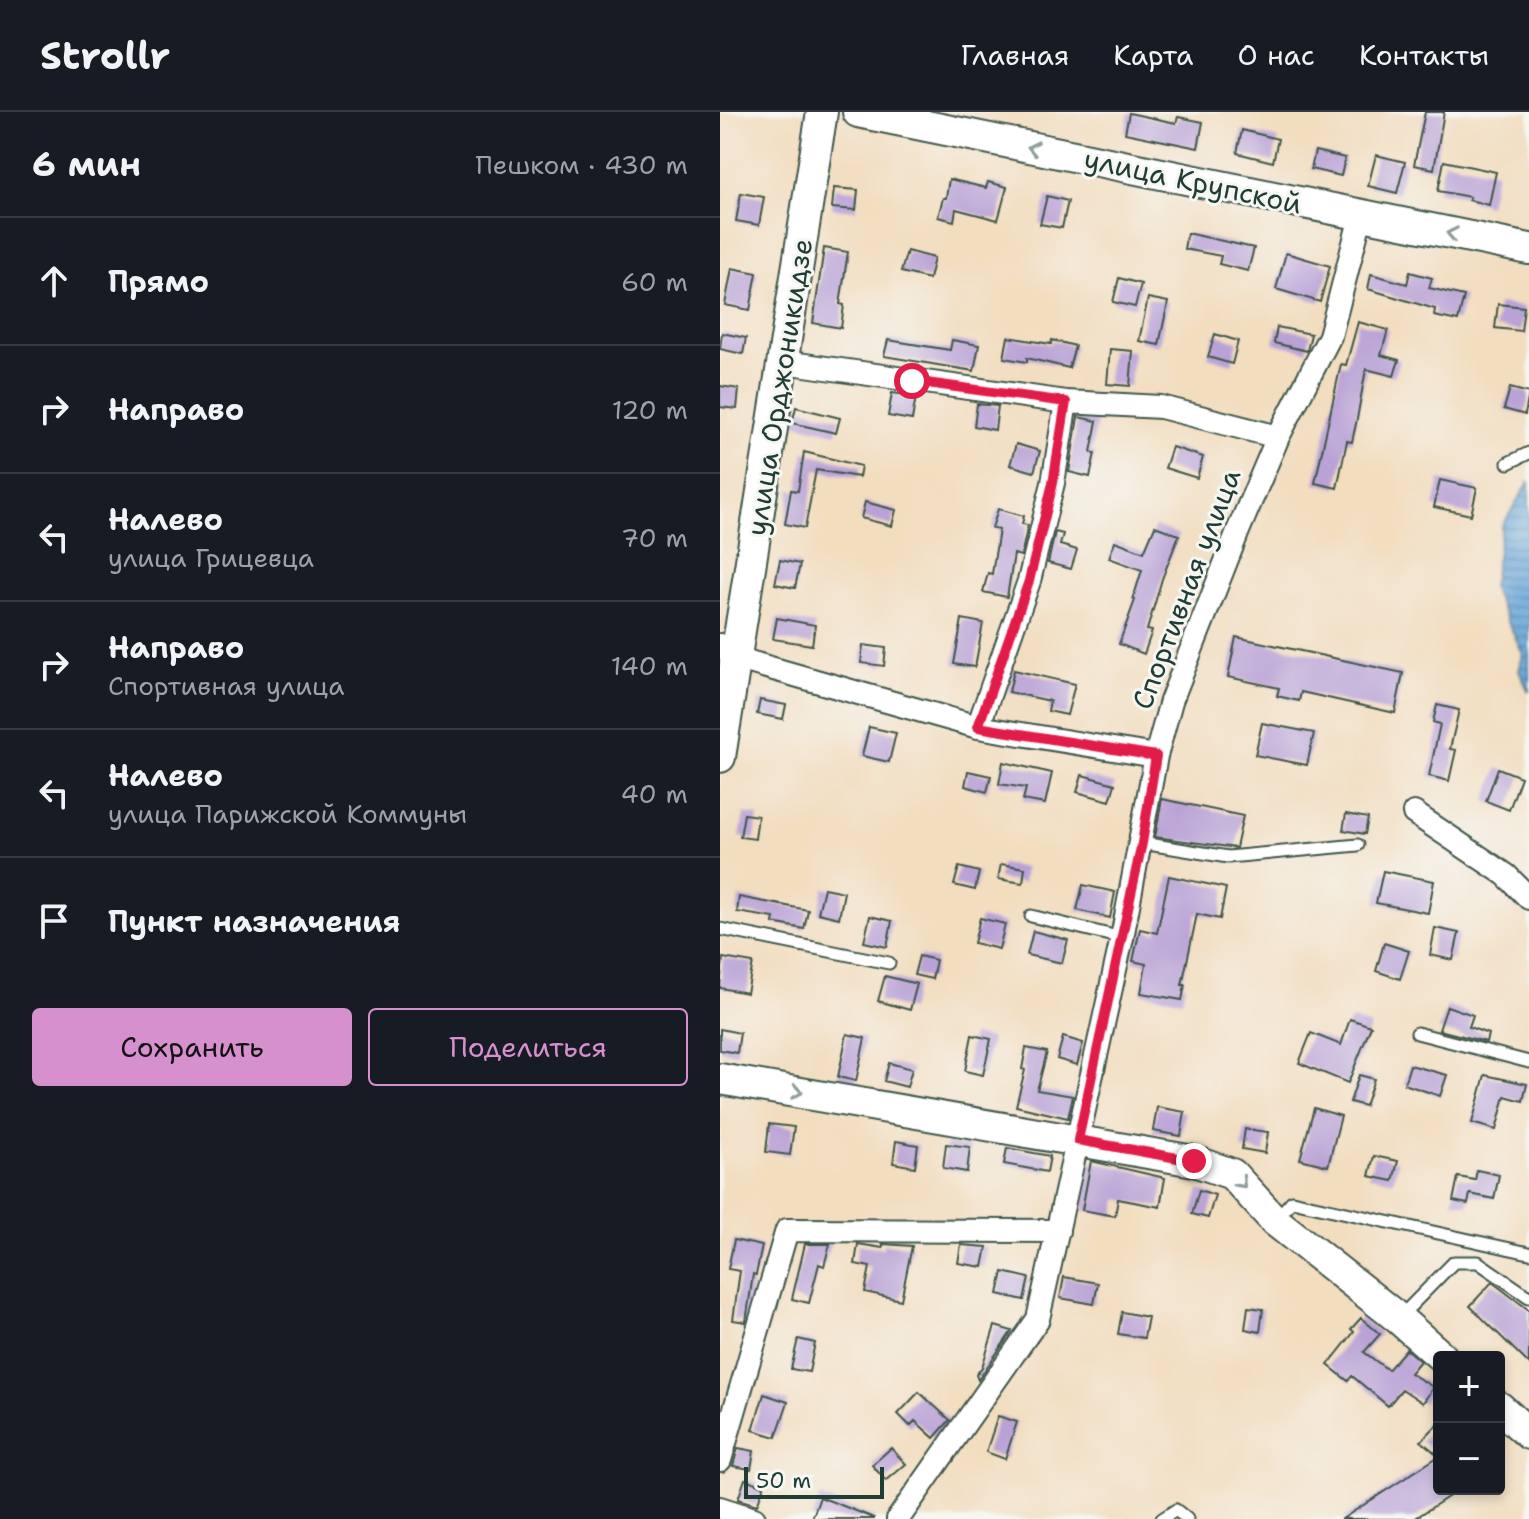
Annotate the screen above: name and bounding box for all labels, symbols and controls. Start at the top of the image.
text: Strollr [40,30,170,81]
text: Главная [961,36,1069,74]
text: Карта [1113,36,1193,74]
text: О нас [1237,36,1315,74]
text: Контакты [1359,36,1489,74]
street label: улица Крупской [1081,139,1305,223]
one-way arrow [1027,140,1040,157]
text: 6 мин [32,141,141,187]
text: Пешком · 430 m [476,147,688,182]
one-way arrow [1446,226,1460,243]
street label: улица Орджоникидзе [737,236,821,538]
icon: ahead [32,259,76,303]
text: Прямо [108,261,209,302]
text: 60 m [621,264,688,299]
route start [894,363,930,399]
icon: right [32,387,76,431]
text: Направо [108,389,244,430]
text: 120 m [612,392,688,427]
street label: Спортивная улица [1123,463,1249,715]
text: Налево [108,499,223,540]
icon: left [32,515,76,559]
text: 70 m [621,520,688,555]
text: улица Грицевца [108,540,314,575]
text: Направо [108,627,244,668]
icon: right [32,643,76,687]
text: 140 m [611,648,688,683]
text: Спортивная улица [108,668,344,703]
text: Налево [108,755,223,796]
icon: left [32,771,76,815]
text: 40 m [621,776,688,811]
text: улица Парижской Коммуны [108,796,467,831]
icon: arrive [32,899,76,943]
text: Пункт назначения [108,901,400,942]
button: Сохранить [32,1008,352,1086]
button: Поделиться [368,1008,688,1086]
one-way arrow [790,1083,804,1100]
route end [1176,1143,1212,1179]
one-way arrow [1231,1174,1245,1189]
map controls [1433,1351,1505,1495]
button: + [1433,1351,1505,1423]
button: − [1433,1423,1505,1495]
scale bar [744,1463,884,1499]
text: 50 m [756,1466,811,1495]

